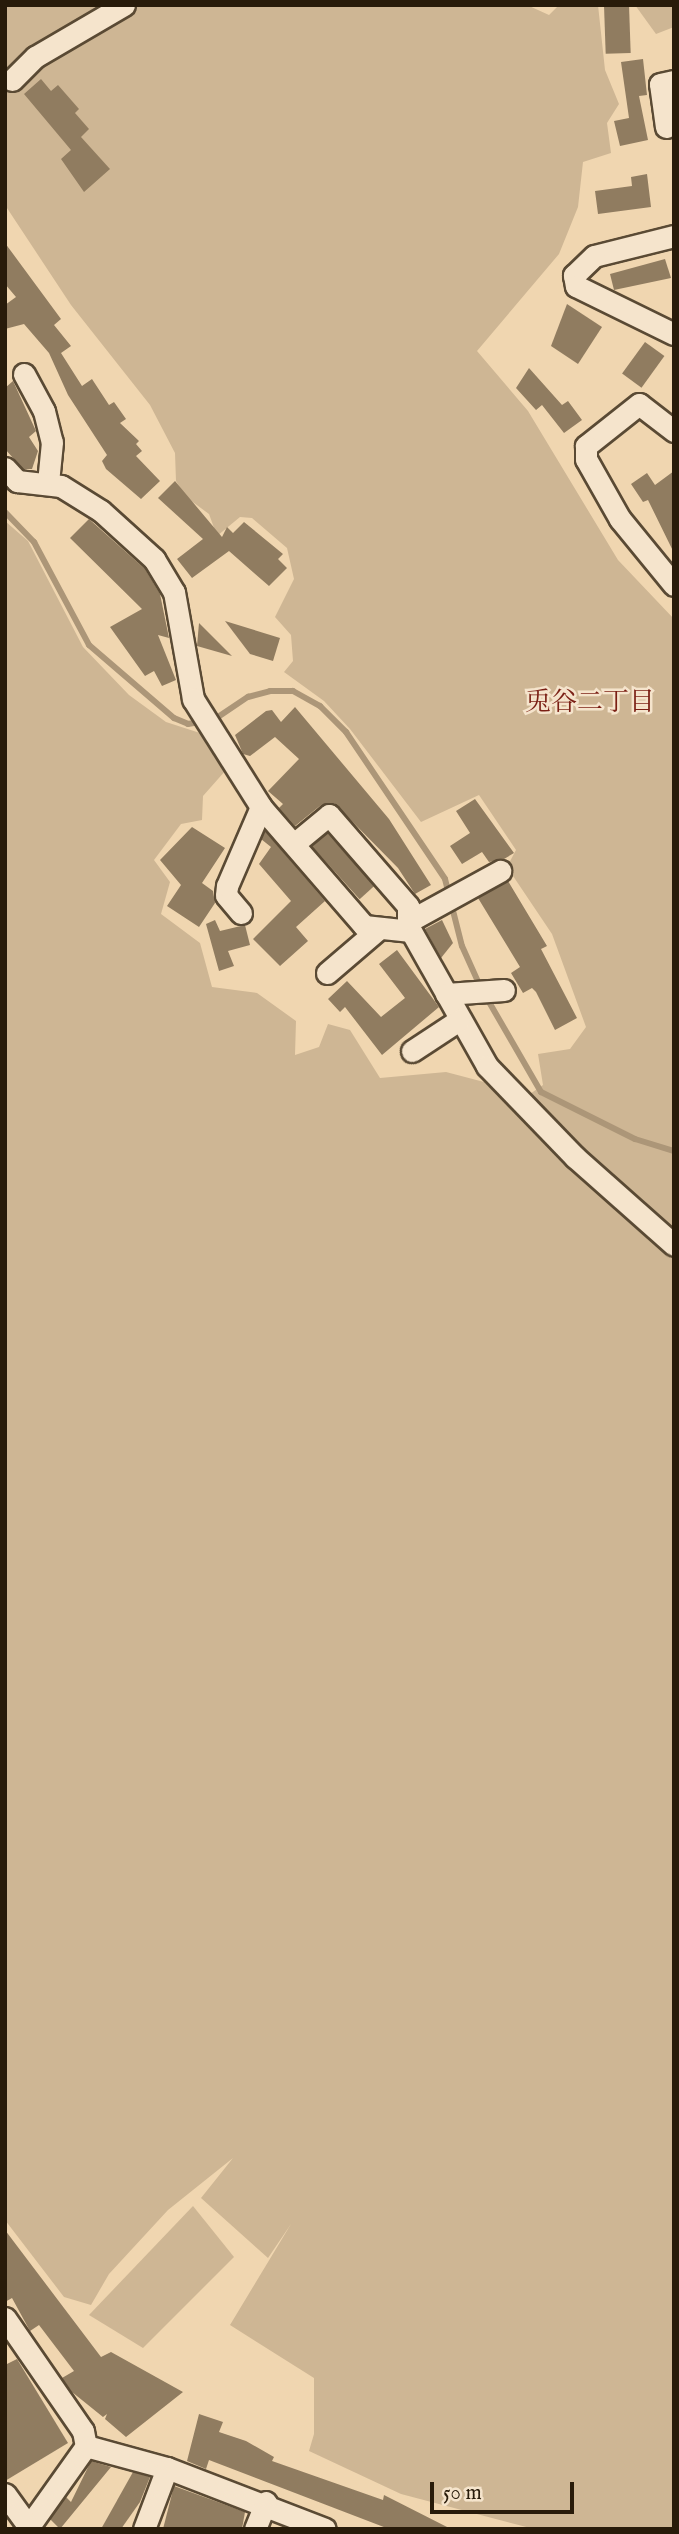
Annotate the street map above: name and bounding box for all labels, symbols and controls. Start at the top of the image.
district label: 兎谷二丁目 [525,687,655,719]
scale bar [434,2468,578,2512]
text: 50 m [443,2480,482,2507]

